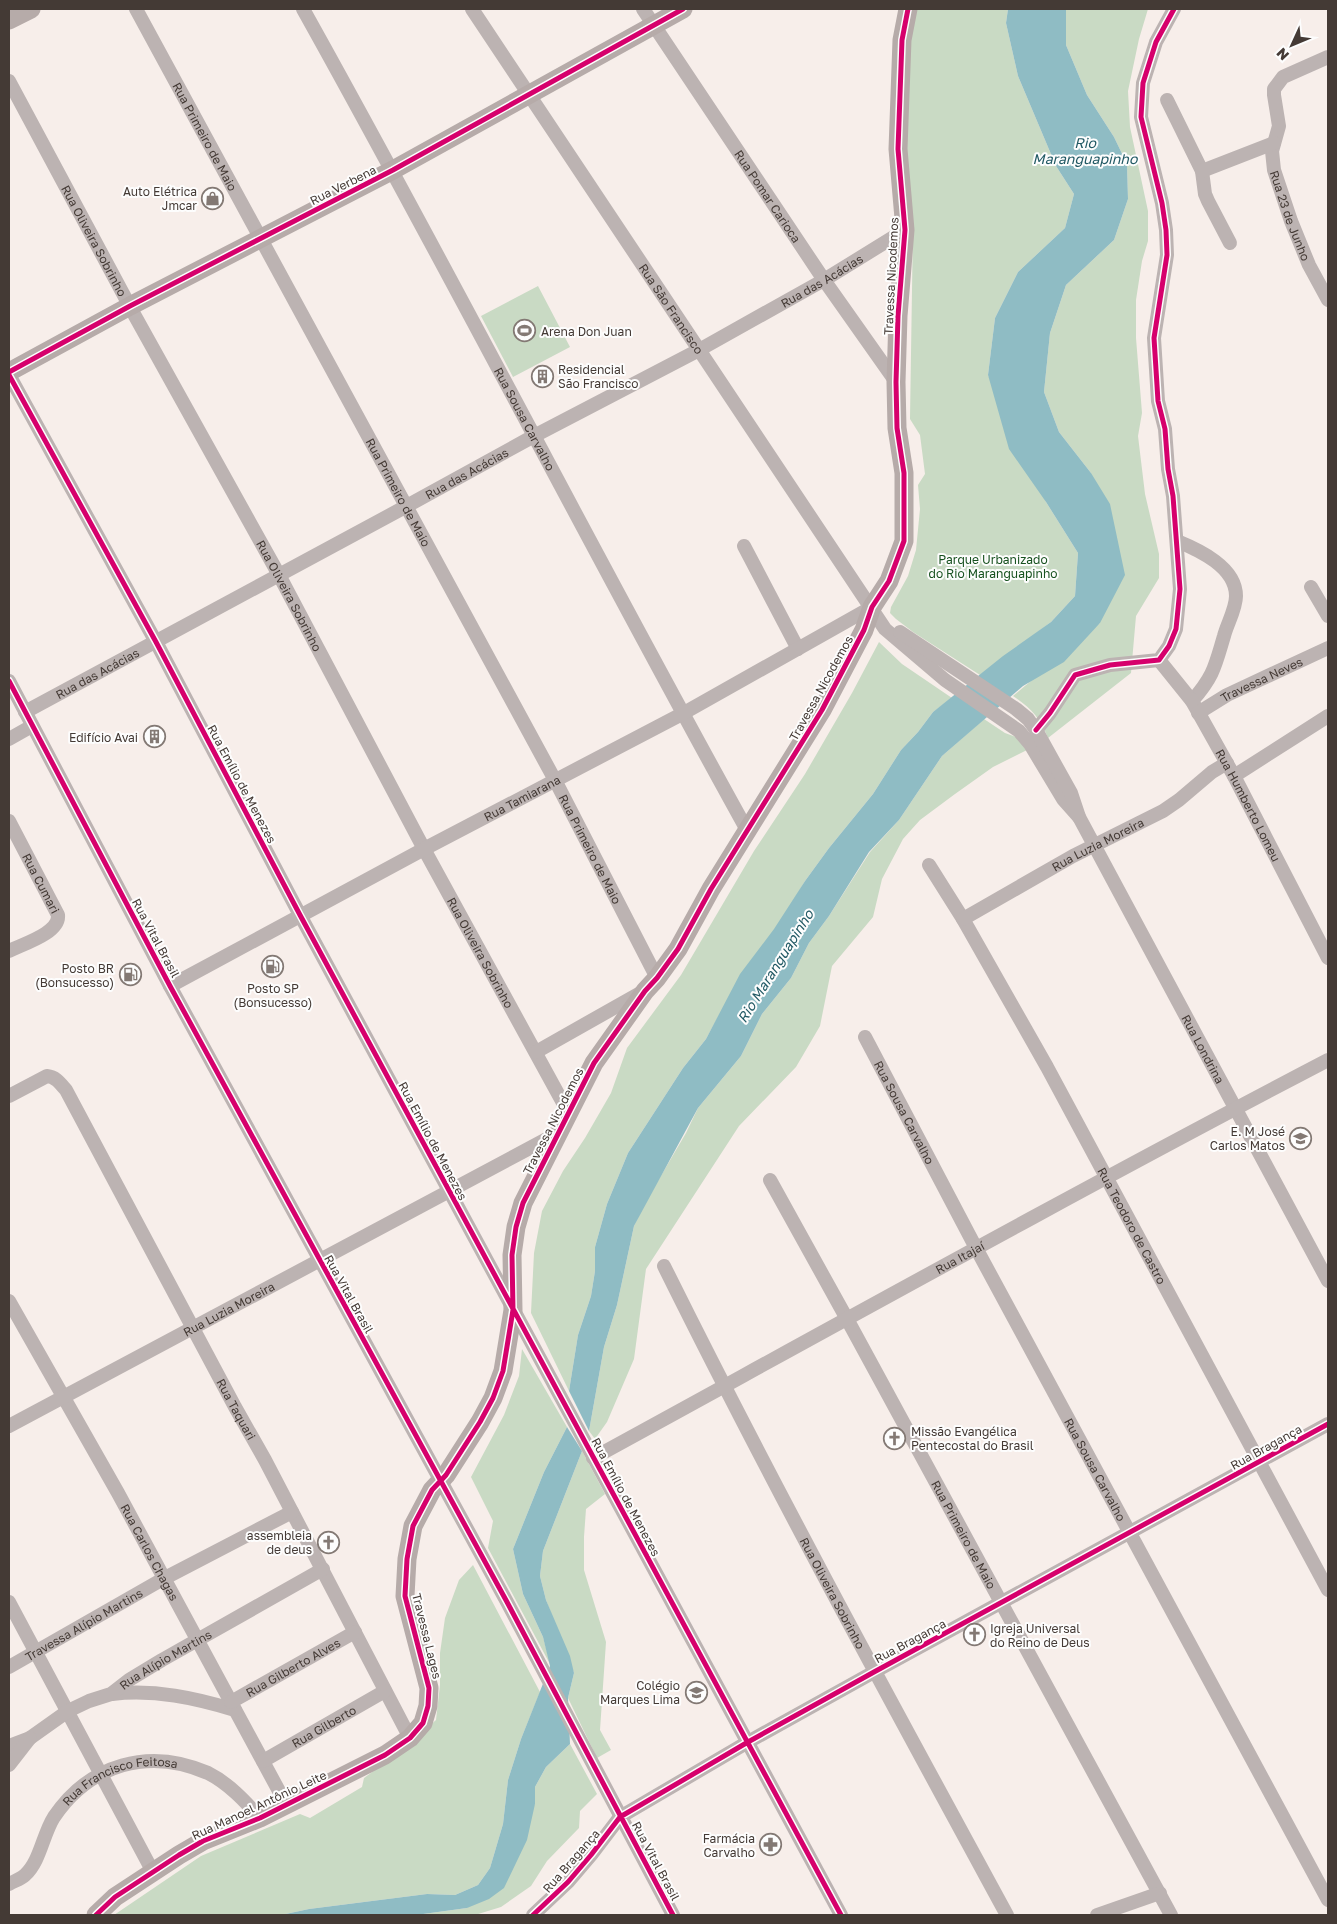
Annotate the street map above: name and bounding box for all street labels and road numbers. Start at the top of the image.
street label: Rua Primeiro de Maio [170,80,241,193]
street label: Rua Pomar Carioca [732,147,804,245]
street label: Rua Verbena [307,162,379,208]
street label: Rua 23 de Junho [1267,168,1314,263]
street label: Rua Oliveira Sobrinho [59,182,130,299]
street label: Travessa Nicodemos [880,217,902,335]
street label: Rua das Acácias [778,251,865,310]
street label: Rua São Francisco [636,261,707,357]
street label: Rua Sousa Carvalho [491,365,559,473]
street label: Rua Primeiro de Maio [363,435,434,549]
street label: Rua das Acácias [422,444,511,502]
street label: Rua Oliveira Sobrinho [253,537,325,654]
street label: Travessa Nicodemos [786,633,856,743]
street label: Rua das Acácias [53,644,142,702]
street label: Travessa Neves [1217,653,1305,705]
street label: Rua Emílio de Menezes [204,722,280,846]
street label: Rua Humberto Lomeu [1213,746,1284,864]
street label: Rua Tamiarana [481,772,563,824]
street label: Rua Primeiro de Maio [556,792,625,906]
street label: Rua Luzia Moreira [1049,814,1146,874]
street label: Rua Cumari [20,850,63,916]
street label: Rua Oliveira Sobrinho [444,894,517,1011]
street label: Rua Vital Brasil [129,896,183,980]
street label: Rua Londrina [1179,1012,1228,1086]
street label: Rua Sousa Carvalho [871,1058,938,1167]
street label: Travessa Nicodemos [520,1065,586,1177]
street label: Rua Emílio de Menezes [395,1079,471,1203]
street label: Rua Teodoro de Castro [1095,1165,1170,1286]
street label: Rua Itajaí [933,1237,987,1277]
street label: Rua Vital Brasil [321,1252,377,1336]
street label: Rua Luzia Moreira [180,1278,277,1339]
street label: Rua Taquari [214,1376,259,1442]
street label: Rua Sousa Carvalho [1062,1415,1129,1524]
street label: Rua Bragança [1228,1421,1304,1473]
street label: Rua Emílio de Menezes [588,1435,664,1559]
street label: Rua Primeiro de Maio [929,1477,1000,1591]
street label: Rua Carlos Chagas [118,1501,182,1603]
street label: Rua Oliveira Sobrinho [797,1535,869,1651]
street label: Travessa Alípio Martins [22,1585,145,1664]
street label: Travessa Lages [409,1592,445,1680]
street label: Rua Bragança [872,1616,948,1666]
street label: Rua Alípio Martins [116,1626,214,1692]
street label: Rua Gilberto Alves [243,1634,343,1700]
street label: Rua Gilberto [289,1702,359,1751]
street label: Rua Francisco Feitosa [59,1753,179,1808]
street label: Rua Manoel Antônio Leite [189,1767,329,1843]
street label: Rua Vital Brasil [629,1819,683,1903]
street label: Rua Bragança [539,1826,603,1896]

